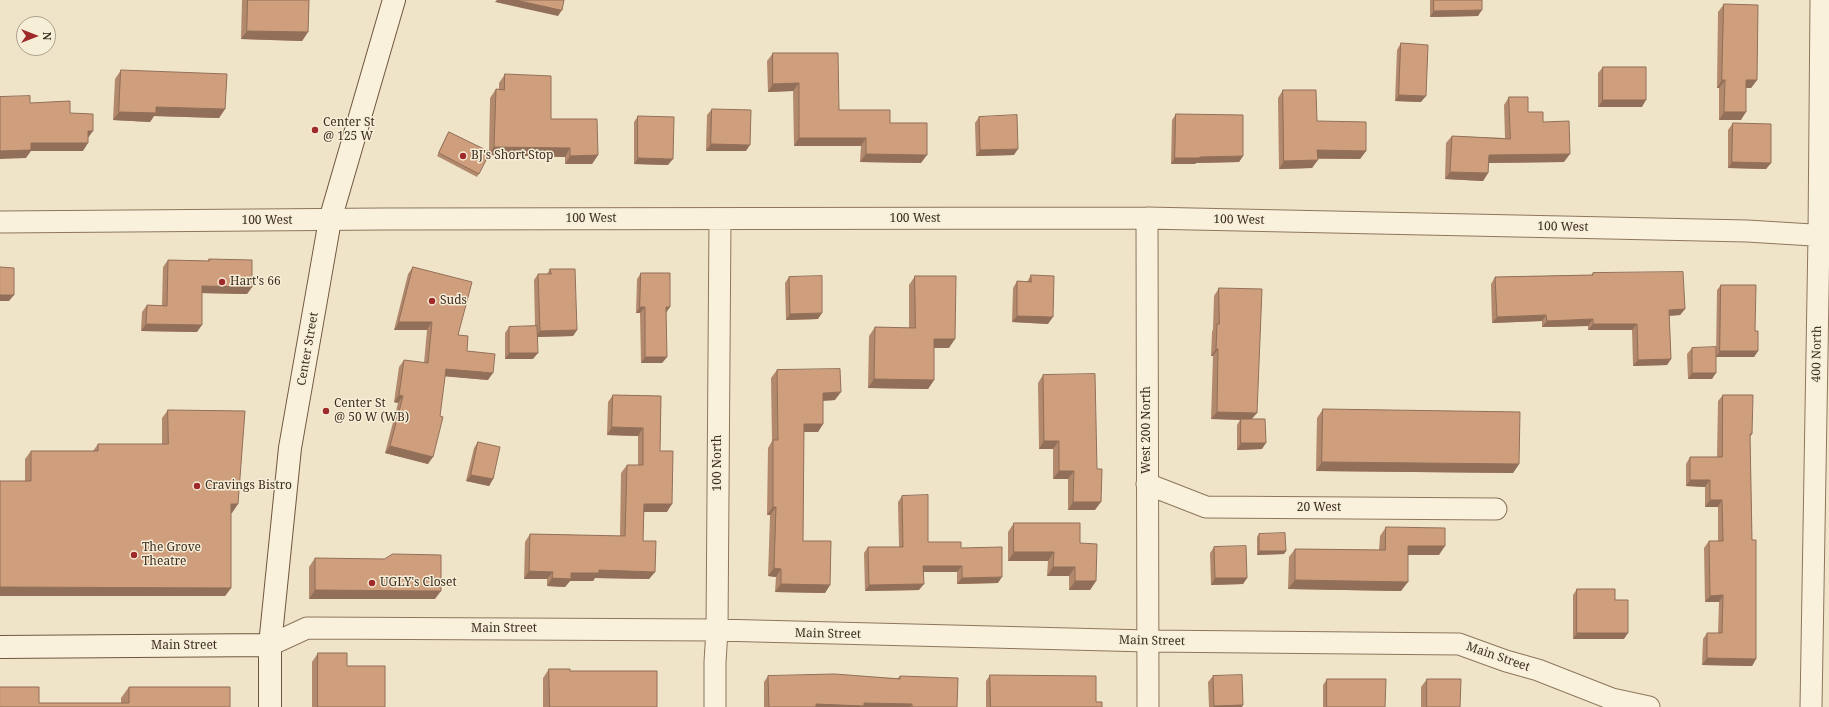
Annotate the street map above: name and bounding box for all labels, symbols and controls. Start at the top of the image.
north arrow [16,16,56,56]
text: N [40,32,55,40]
place label: Center St @ 125 W [323,116,375,144]
marker: Center St @ 125 W [310,125,320,135]
place label: BJ's Short Stop [471,149,553,163]
marker: BJ's Short Stop [458,151,468,161]
street label: 100 West [565,212,617,226]
street label: 100 West [889,212,941,226]
street label: 100 West [1213,212,1265,228]
street label: 100 West [241,214,293,228]
street label: 100 West [1537,219,1589,235]
place label: Hart's 66 [230,275,281,289]
marker: Hart's 66 [217,277,227,287]
place label: Suds [440,294,467,308]
marker: Suds [427,296,437,306]
street label: Center Street [294,311,322,387]
street label: 400 North [1809,325,1825,383]
street label: West 200 North [1140,386,1154,474]
place label: Center St @ 50 W (WB) [334,397,409,425]
marker: Center St @ 50 W (WB) [321,406,331,416]
street label: 100 North [711,435,725,491]
place label: Cravings Bistro [205,479,292,493]
marker: Cravings Bistro [192,481,202,491]
street label: 20 West [1297,501,1341,515]
place label: The Grove Theatre [142,541,201,569]
marker: The Grove Theatre [129,550,139,560]
place label: UGLY's Closet [380,576,457,590]
marker: UGLY's Closet [367,578,377,588]
street label: Main Street [471,622,537,636]
street label: Main Street [795,626,861,642]
street label: Main Street [1119,633,1185,649]
street label: Main Street [151,639,217,653]
street label: Main Street [1464,639,1532,675]

